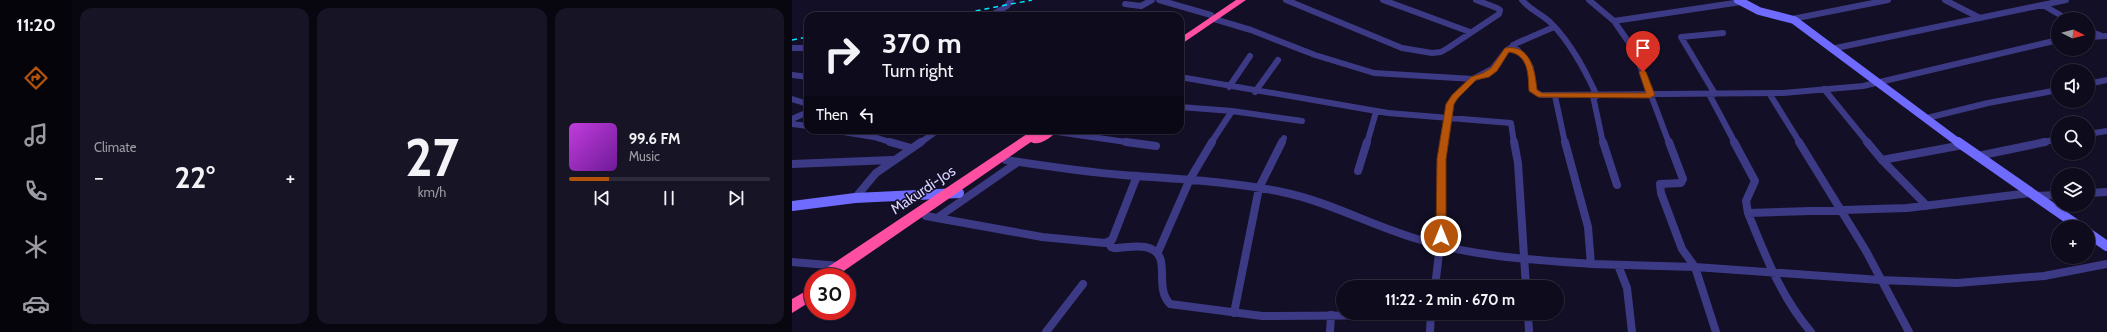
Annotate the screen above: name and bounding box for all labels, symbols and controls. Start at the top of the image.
north arrow [2051,12,2095,56]
map controls [2051,12,2095,264]
text: 11:20 [16,14,56,36]
text: 370 m [882,26,962,60]
icon: right [816,28,868,80]
pin [1626,31,1660,72]
icon: arrive [1632,37,1654,59]
text: Turn right [882,60,953,82]
icon: directions [22,64,50,92]
button: sound [2051,64,2095,108]
icon: left [856,104,878,126]
text: Then [816,106,848,124]
button: search [2051,116,2095,160]
icon: music [22,121,50,149]
text: 27 [405,126,459,189]
text: 99.6 FM [629,130,681,148]
text: Climate [94,139,136,155]
text: Music [629,148,660,164]
text: 22° [174,159,215,196]
street label: Makurdi-Jos [887,162,959,218]
text: − [94,164,104,191]
text: + [286,164,295,191]
button: layers [2051,168,2095,212]
icon: phone [22,177,50,205]
text: km/h [418,184,446,200]
icon: previous [591,187,613,209]
icon: pause [658,187,680,209]
icon: next [725,187,747,209]
position arrow [1420,215,1462,257]
button: + [2051,220,2095,264]
icon: climate [22,233,50,261]
speed limit sign: 30 [804,268,856,320]
icon: car [22,290,50,318]
text: 11:22 · 2 min · 670 m [1385,291,1515,309]

